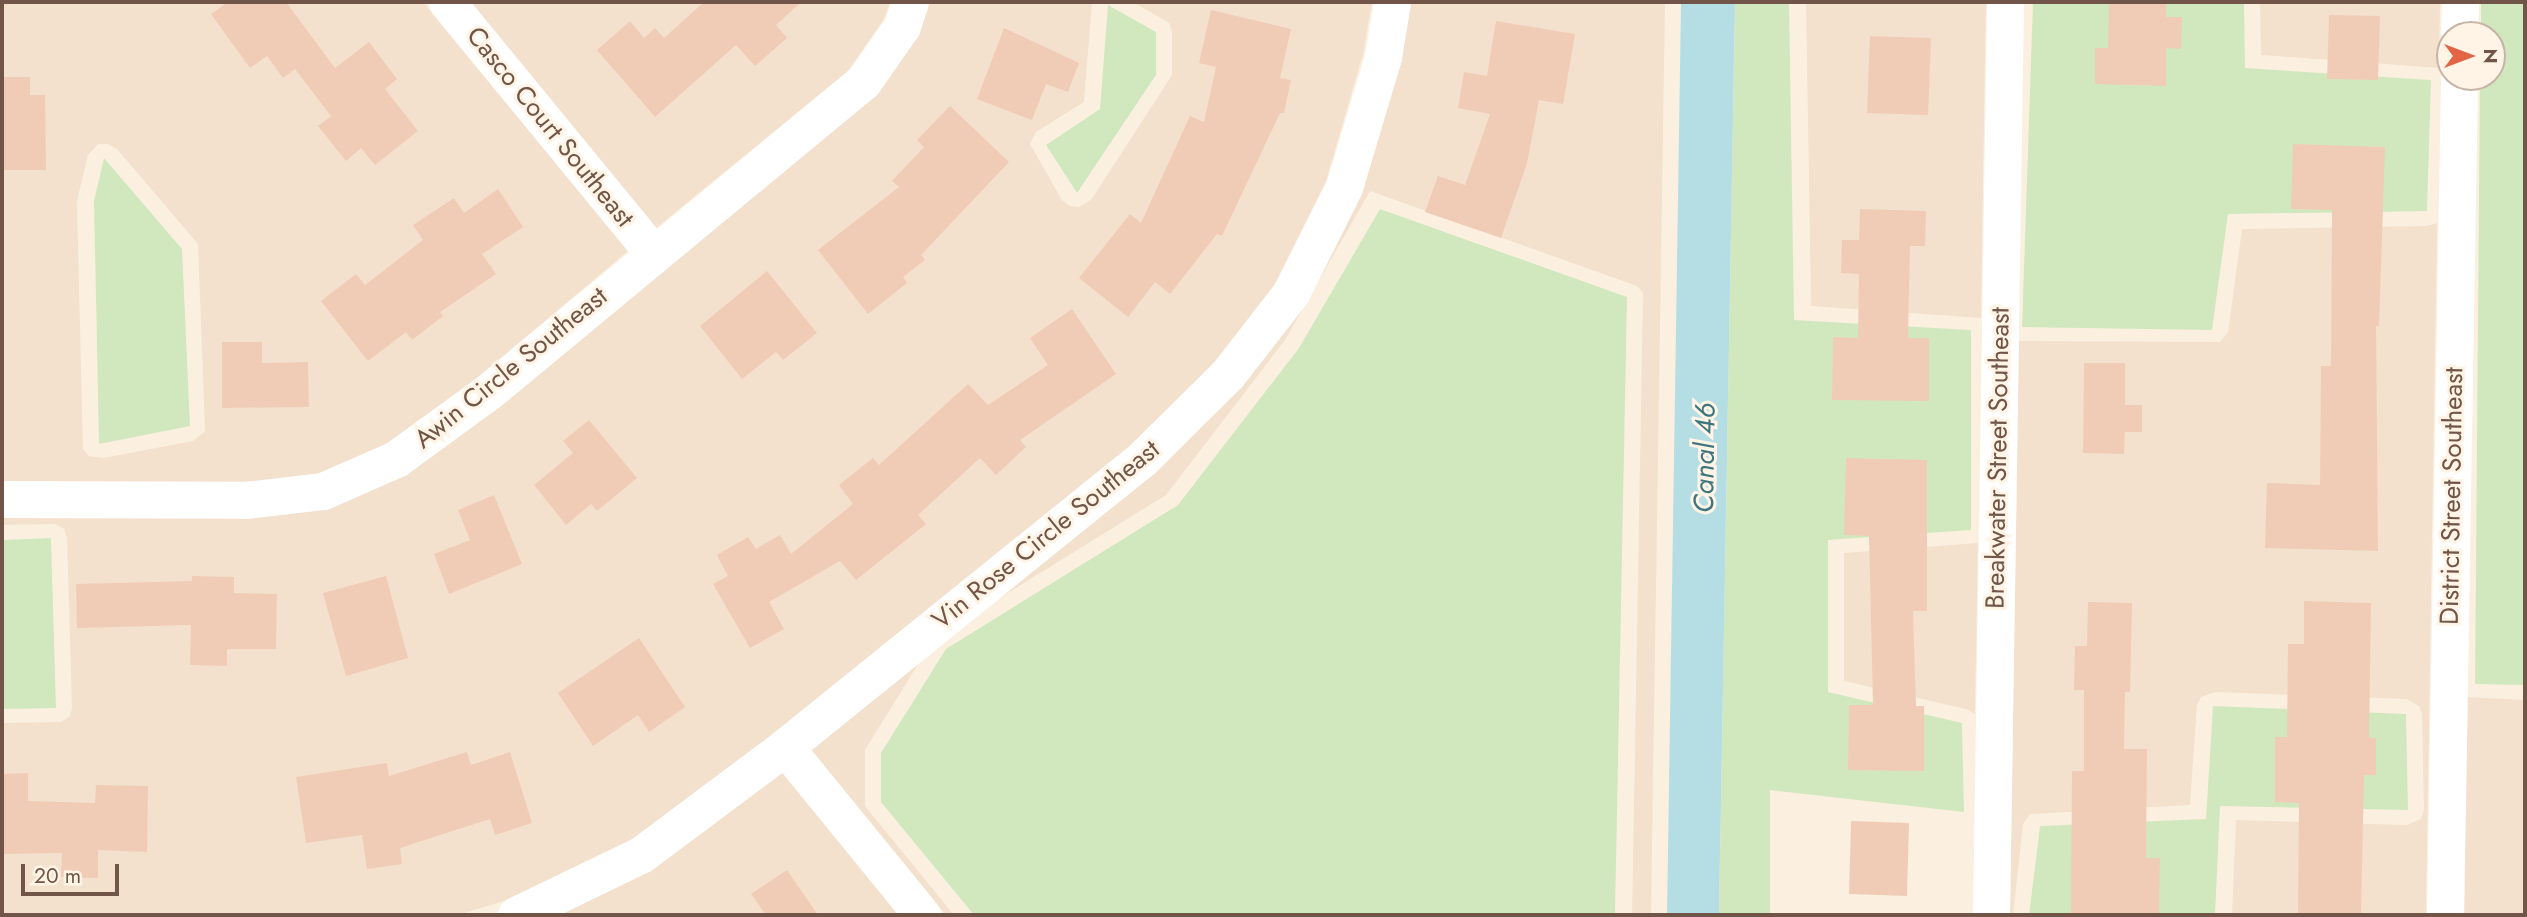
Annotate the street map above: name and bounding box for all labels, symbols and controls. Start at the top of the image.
street label: Casco Court Southeast [460,21,640,233]
north arrow [2436,21,2506,91]
text: N [2477,48,2504,64]
street label: Awin Circle Southeast [408,281,614,455]
street label: Breakwater Street Southeast [1980,307,2016,609]
street label: District Street Southeast [2434,367,2470,625]
water label: Canal 46 [1687,403,1723,513]
street label: Vin Rose Circle Southeast [926,434,1166,636]
scale bar [24,850,122,894]
text: 20 m [34,861,81,891]

